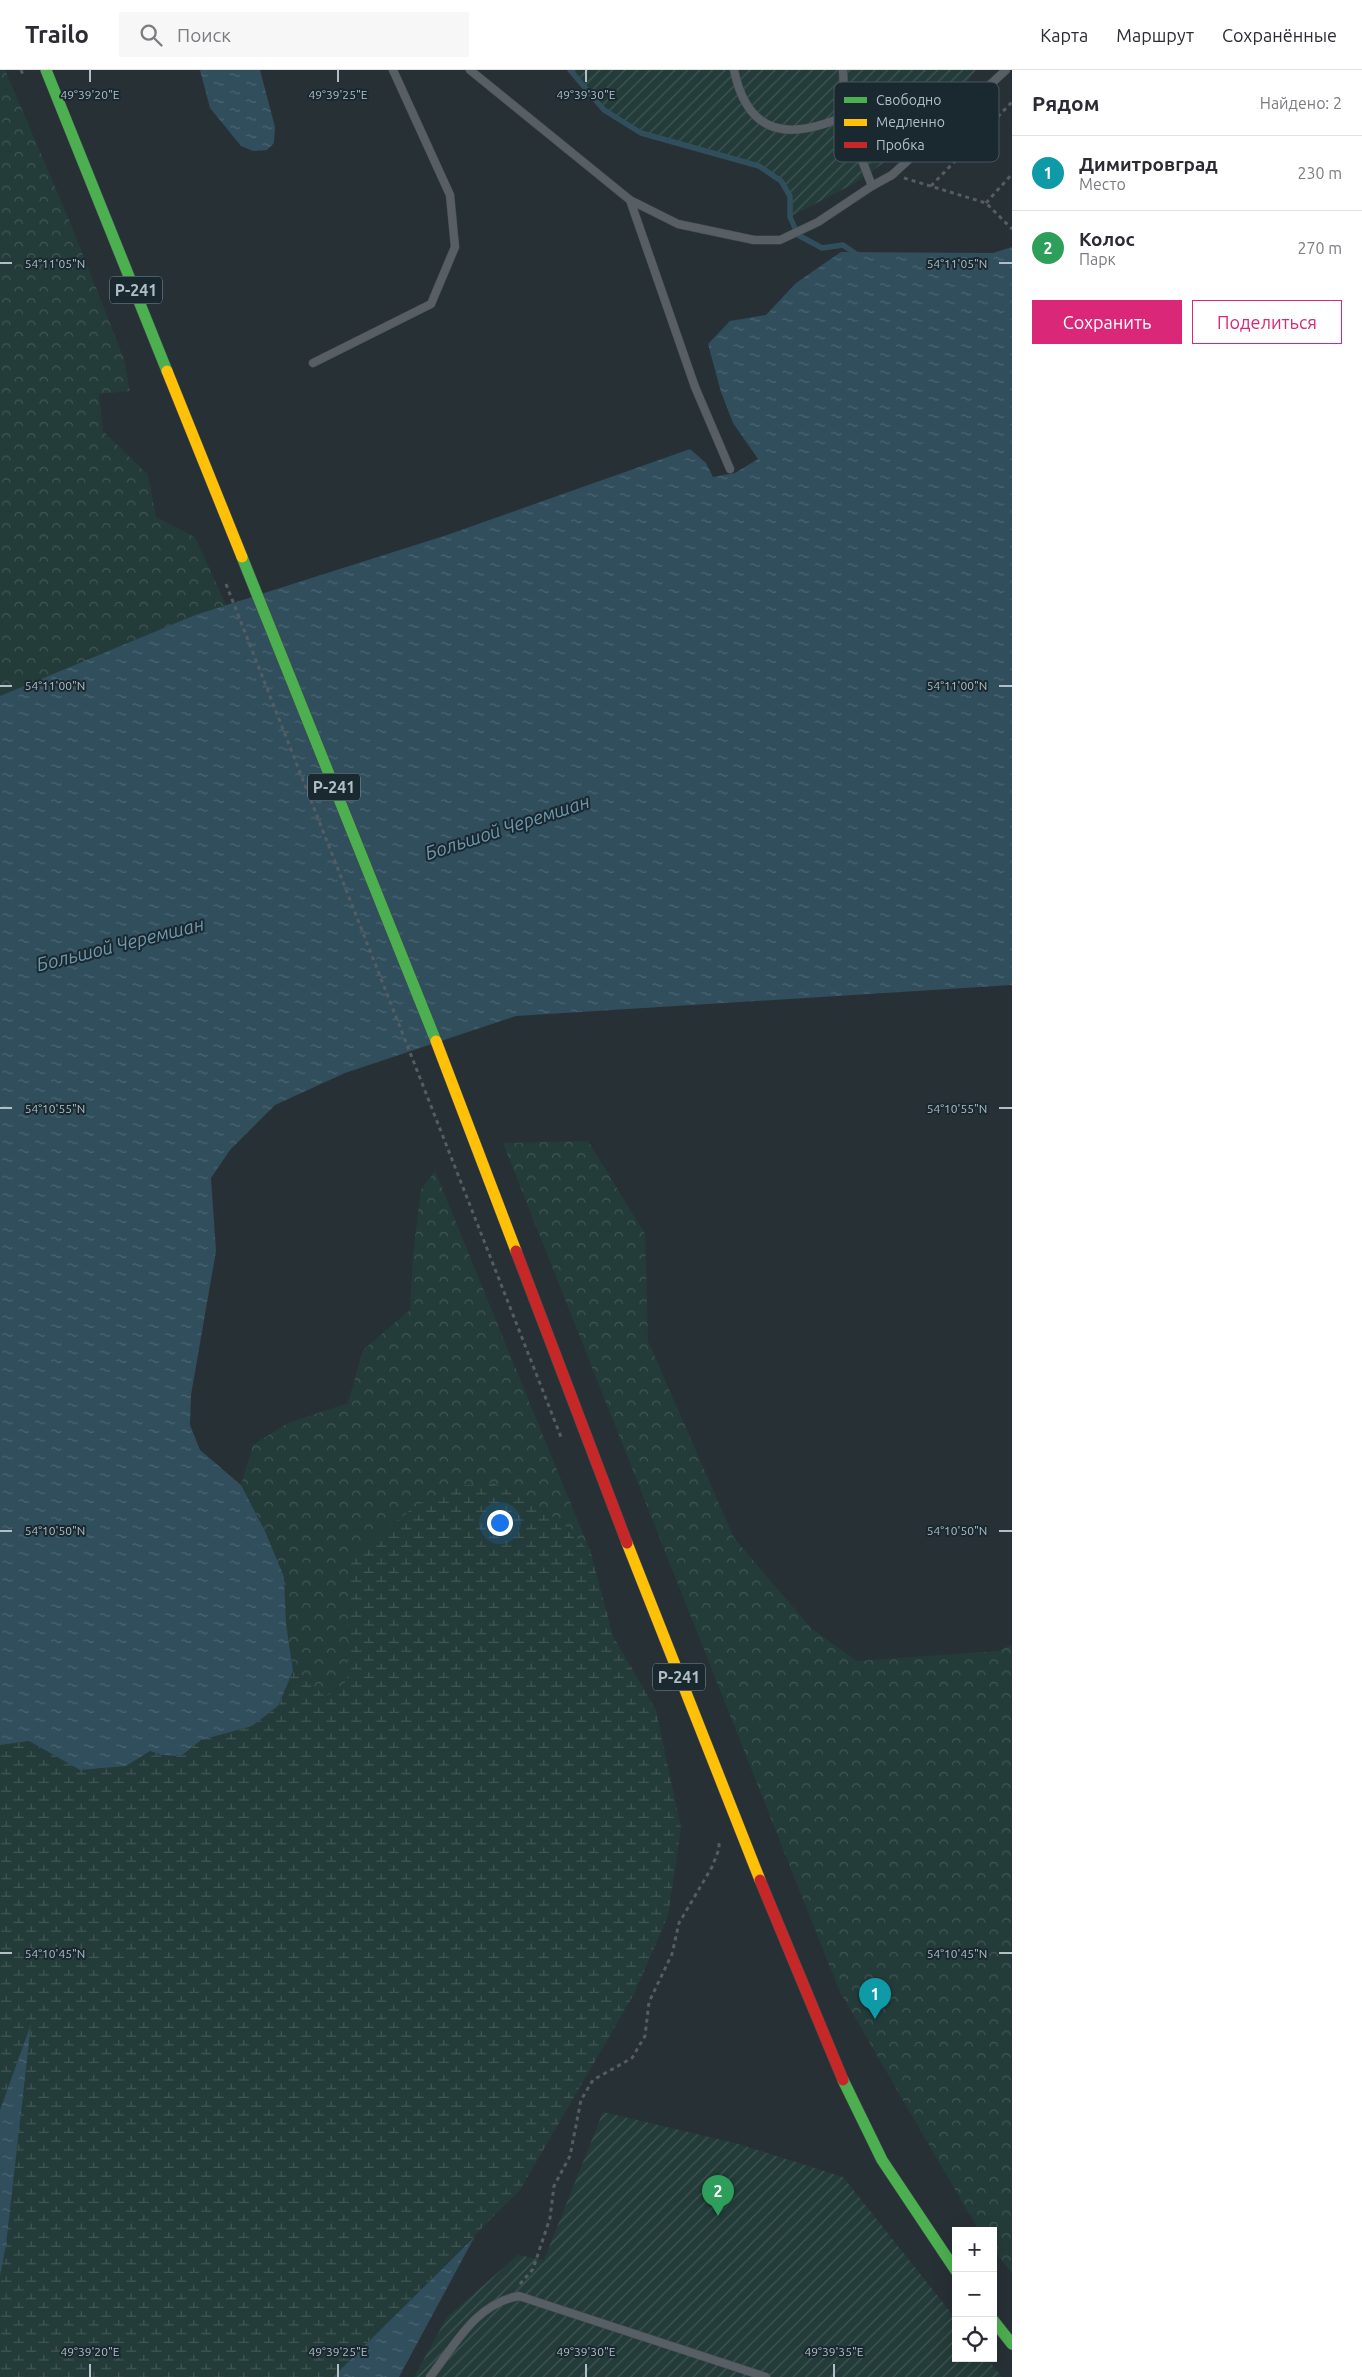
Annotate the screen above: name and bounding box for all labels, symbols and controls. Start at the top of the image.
search box [119,12,469,57]
text: Trailo [25,21,89,48]
icon: search [137,21,165,49]
text: Поиск [177,24,231,46]
text: Карта [1040,25,1088,45]
text: Маршрут [1116,25,1194,45]
text: Сохранённые [1222,25,1337,45]
legend [834,82,999,162]
text: 49°39'20"E [61,88,120,101]
text: 49°39'25"E [309,88,368,101]
text: 49°39'30"E [557,88,616,101]
text: Рядом [1032,91,1100,115]
text: Свободно [876,92,941,108]
text: Найдено: 2 [1260,94,1342,112]
text: Медленно [876,114,945,130]
text: Пробка [876,137,925,153]
text: Димитровград [1079,153,1218,175]
text: 1 [1043,164,1053,182]
text: 230 m [1297,164,1342,182]
text: Место [1079,175,1126,193]
text: Колос [1079,228,1135,250]
text: 2 [1043,239,1053,257]
text: 270 m [1297,239,1342,257]
text: Парк [1079,250,1116,268]
text: 54°11'05"N [25,257,85,270]
text: 54°11'05"N [927,257,987,270]
road number: Р-241 [110,276,162,304]
button: Сохранить [1032,300,1182,344]
button: Поделиться [1192,300,1342,344]
text: 54°11'00"N [25,679,85,692]
text: 54°11'00"N [927,679,987,692]
road number: Р-241 [308,774,360,800]
water label: Большой Черемшан [422,790,593,864]
water label: Большой Черемшан [34,912,207,975]
text: 54°10'55"N [25,1102,85,1115]
text: 54°10'55"N [927,1102,987,1115]
your location [487,1510,513,1536]
text: 54°10'50"N [25,1524,85,1537]
text: 54°10'50"N [927,1524,987,1537]
road number: Р-241 [653,1664,705,1690]
text: 54°10'45"N [25,1947,85,1960]
text: 54°10'45"N [927,1947,987,1960]
pin: 1 [859,1978,891,2019]
pin: 2 [702,2175,734,2216]
map controls [952,2227,997,2362]
button: + [952,2227,997,2272]
button: − [952,2272,997,2317]
button: locate [952,2317,997,2362]
text: 49°39'20"E [61,2345,120,2358]
text: 49°39'25"E [309,2345,368,2358]
text: 49°39'30"E [557,2345,616,2358]
text: 49°39'35"E [805,2345,864,2358]

